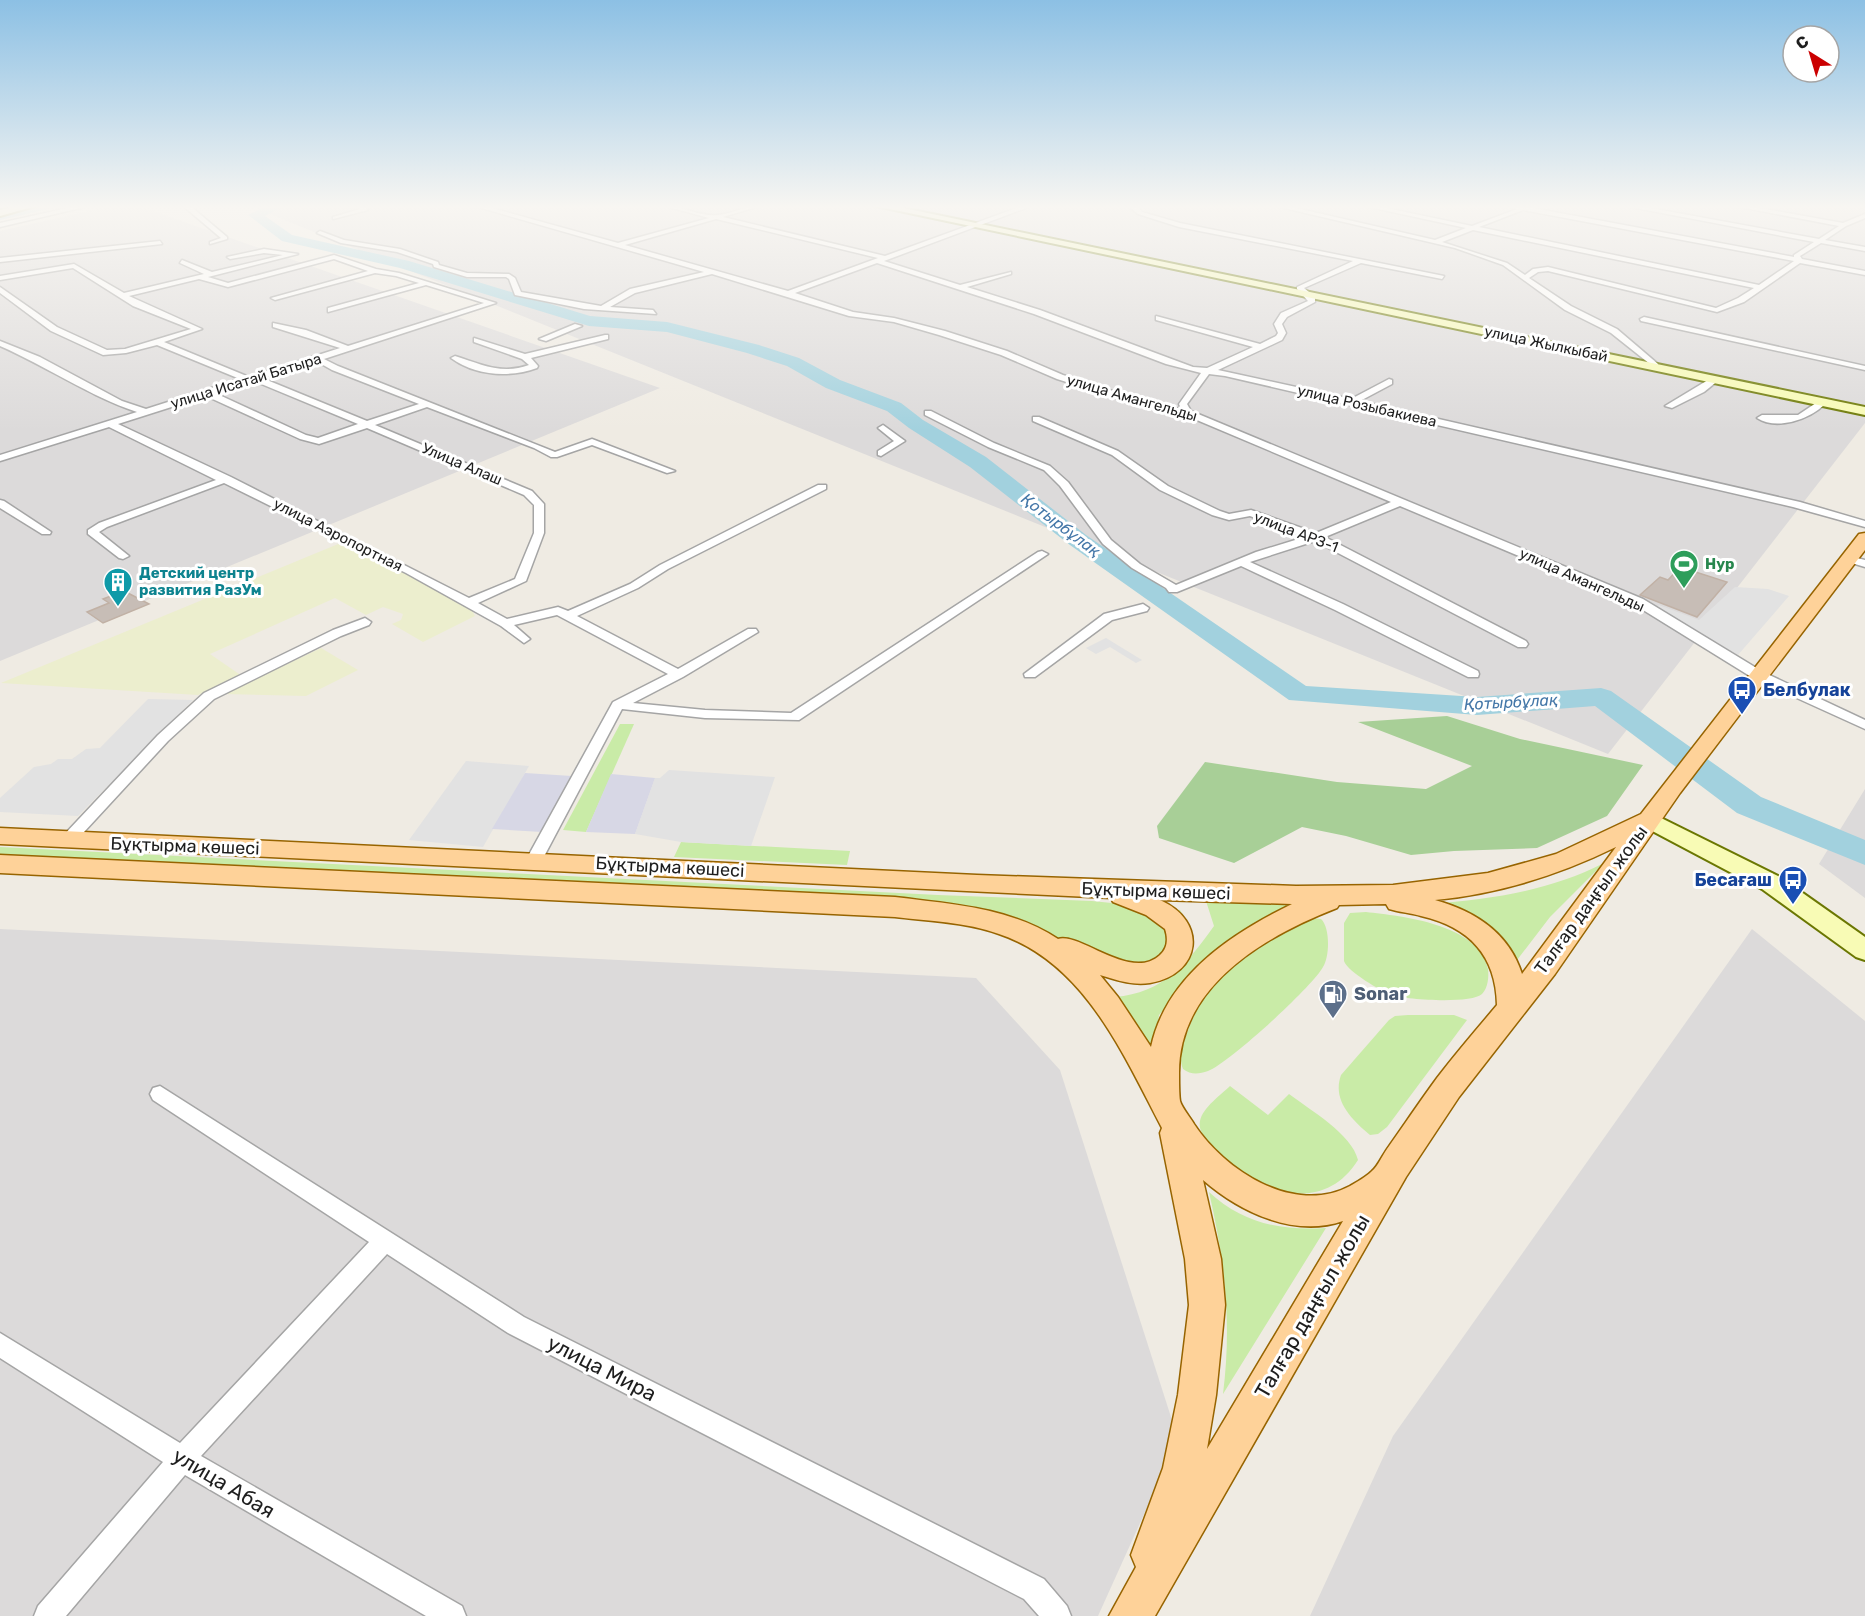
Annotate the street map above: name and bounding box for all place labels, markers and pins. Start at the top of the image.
sports icon: Нур [1668,548,1700,590]
place label: Нур [1705,555,1735,573]
place label: Детский центр развития РазУм [139,564,262,599]
building icon: Детский центр развития РазУм [102,566,134,608]
bus stop icon: Белбулак [1726,674,1758,716]
place label: Белбулак [1763,679,1851,701]
bus stop icon: Бесағаш [1777,864,1809,906]
place label: Бесағаш [1694,869,1772,891]
fuel station icon: Sonar [1317,978,1349,1020]
place label: Sonar [1354,983,1407,1005]

